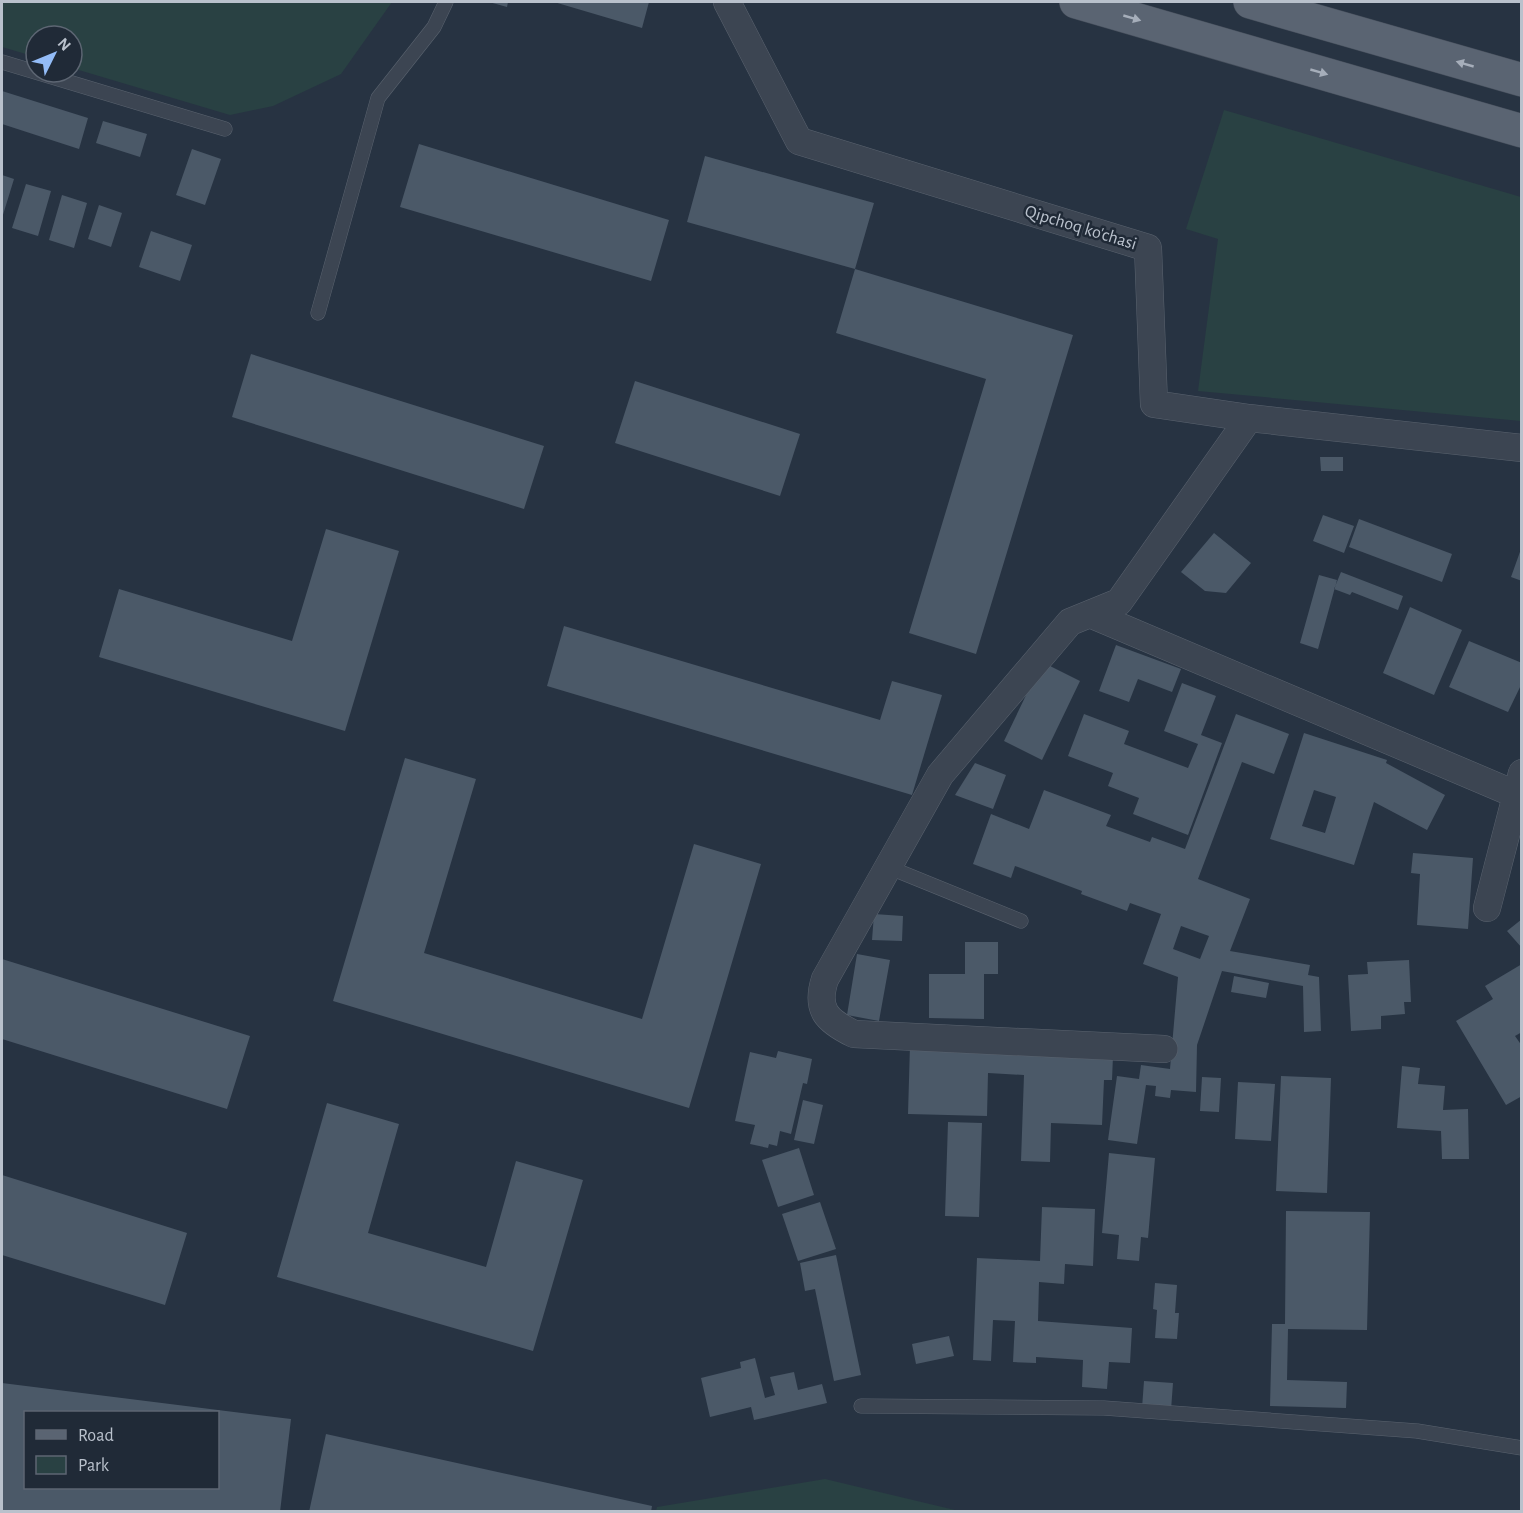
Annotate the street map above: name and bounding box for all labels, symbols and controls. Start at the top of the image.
one-way arrow [1123,14,1141,23]
north arrow [24,24,84,84]
text: N [55,35,74,54]
one-way arrow [1456,59,1474,68]
one-way arrow [1310,68,1328,77]
street label: Qipchoq ko'chasi [1023,202,1139,254]
legend [24,1411,219,1489]
text: Road [78,1427,114,1445]
text: Park [78,1457,110,1475]

